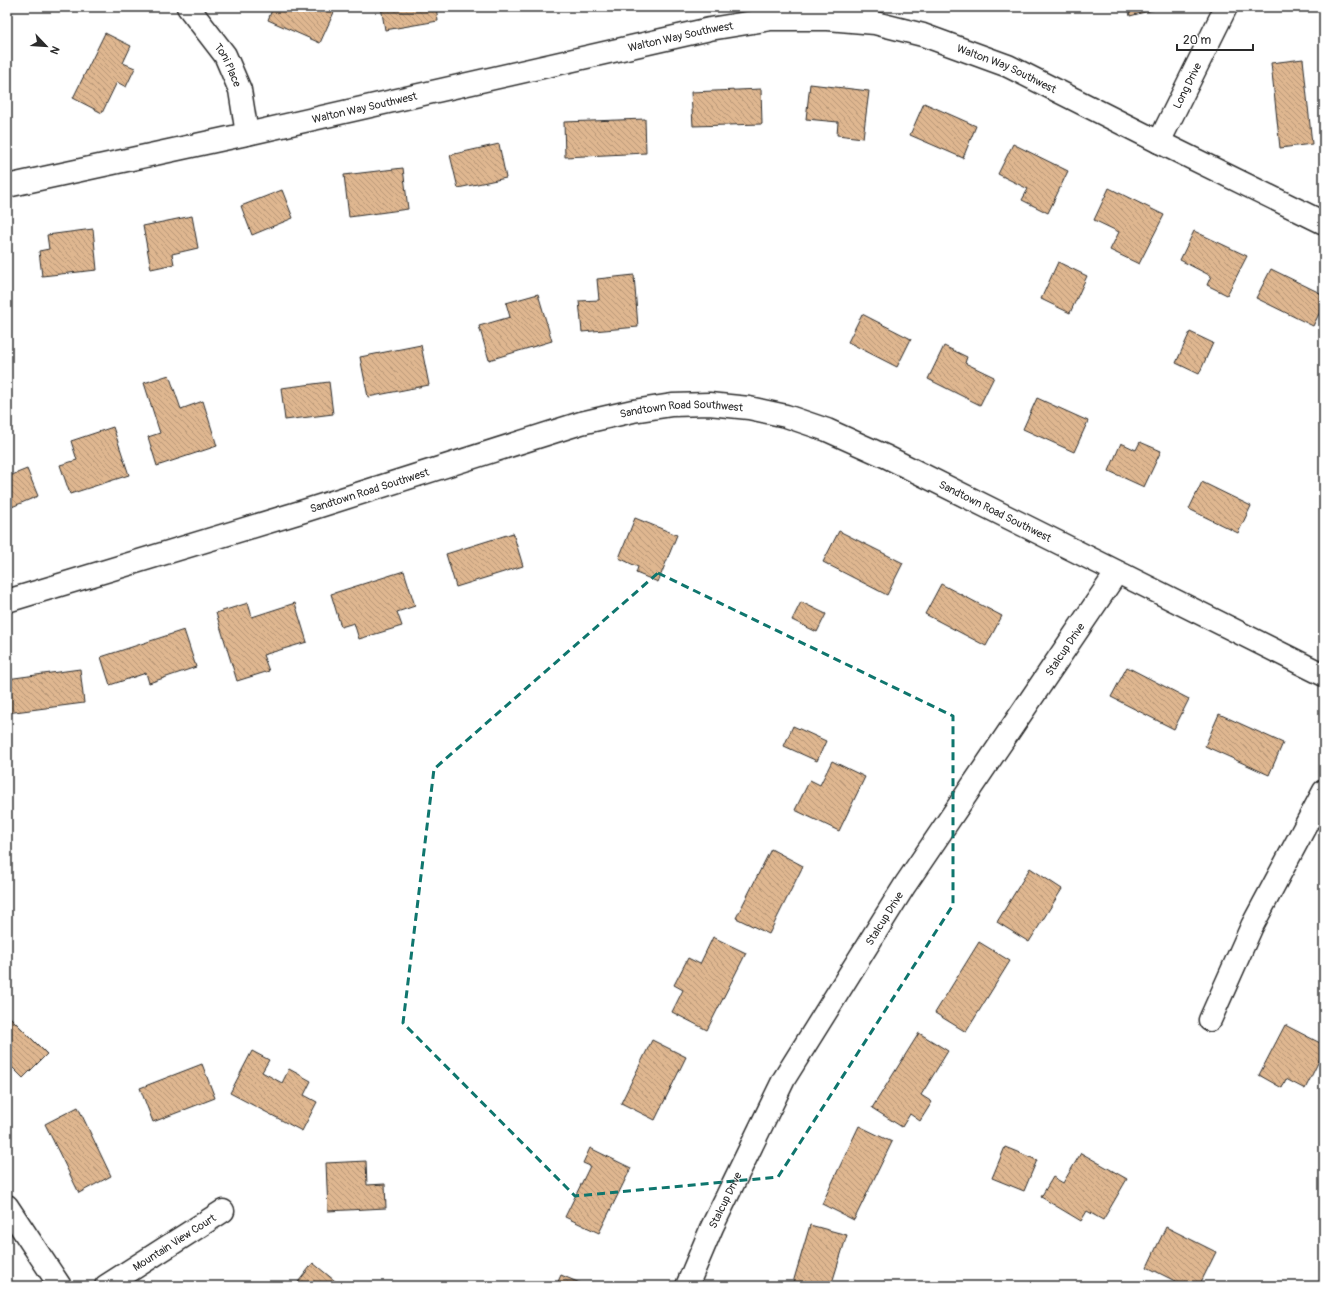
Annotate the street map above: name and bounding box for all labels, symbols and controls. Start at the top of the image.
street label: Walton Way Southwest [627,19,735,54]
north arrow [26,26,66,66]
scale bar [1177,26,1253,52]
text: 20 m [1183,33,1212,48]
street label: Toni Place [212,41,245,89]
street label: Walton Way Southwest [955,41,1059,96]
text: N [47,44,62,57]
street label: Long Drive [1170,60,1204,111]
street label: Walton Way Southwest [311,89,419,126]
street label: Sandtown Road Southwest [618,397,744,420]
street label: Sandtown Road Southwest [308,465,431,515]
street label: Sandtown Road Southwest [937,478,1054,545]
street label: Stalcup Drive [1042,620,1087,678]
street label: Stalcup Drive [863,889,906,948]
street label: Stalcup Drive [706,1169,744,1230]
street label: Mountain View Court [130,1211,219,1274]

